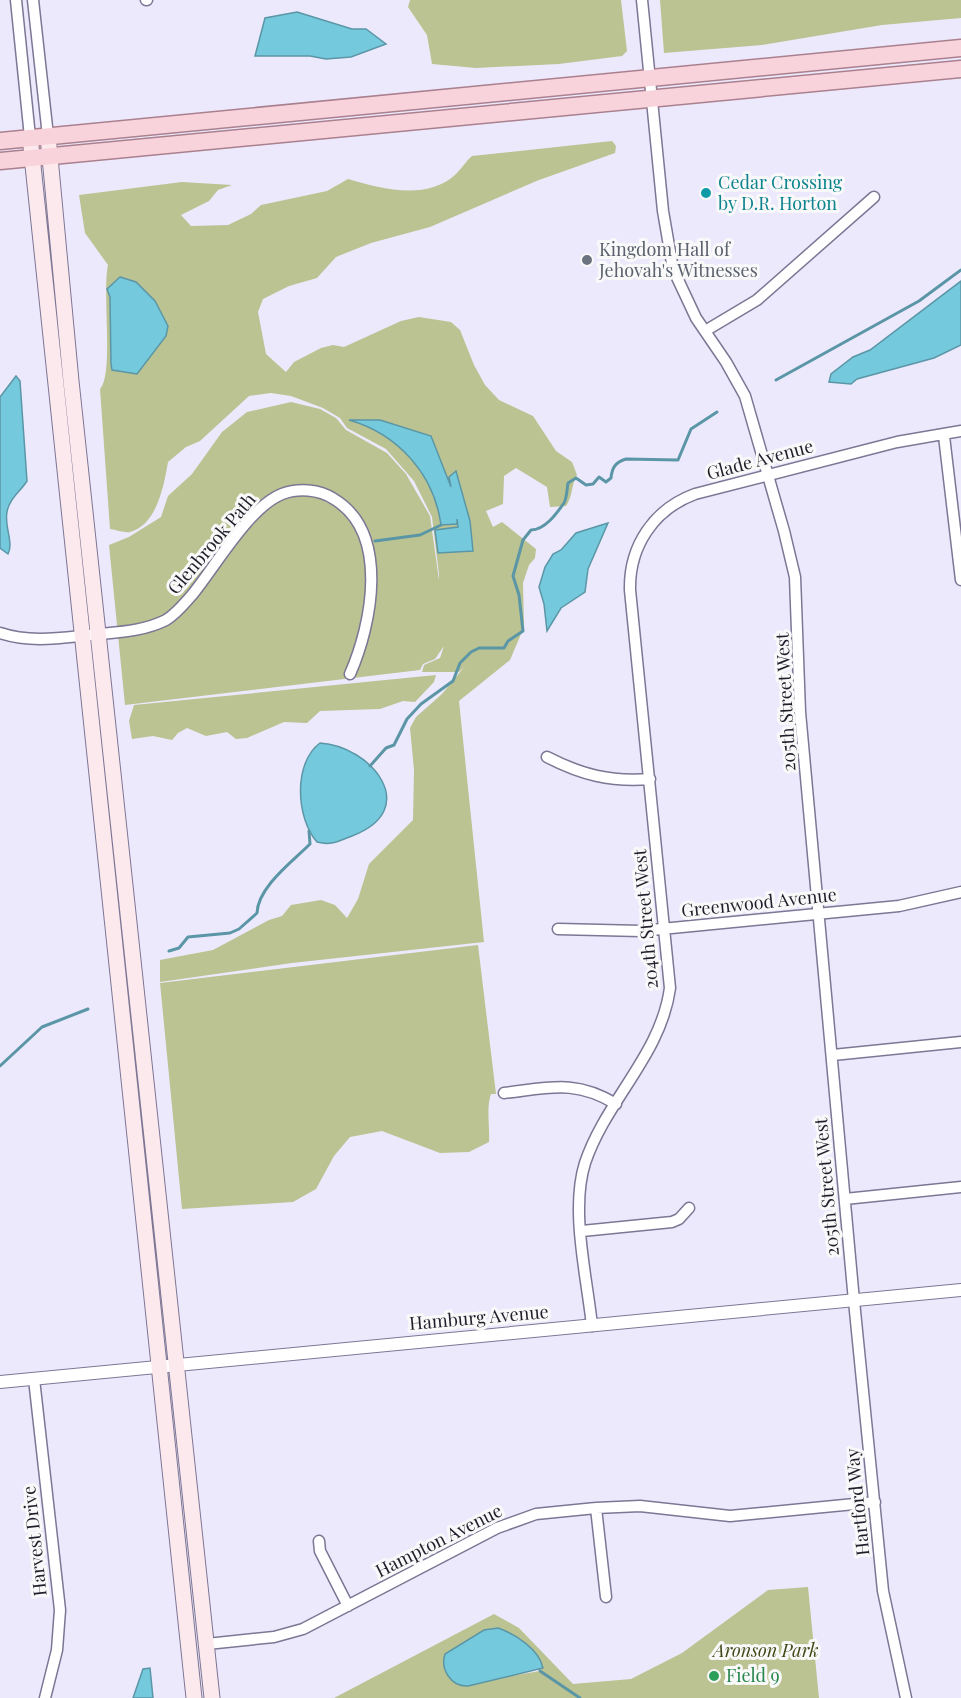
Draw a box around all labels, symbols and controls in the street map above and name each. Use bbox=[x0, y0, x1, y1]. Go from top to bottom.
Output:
place label: Cedar Crossing by D.R. Horton bbox=[718, 170, 843, 215]
marker: Cedar Crossing by D.R. Horton bbox=[699, 186, 713, 200]
place label: Kingdom Hall of Jehovah's Witnesses bbox=[598, 237, 758, 282]
marker: Kingdom Hall of Jehovah's Witnesses bbox=[580, 253, 594, 267]
street label: Glade Avenue bbox=[704, 433, 816, 485]
street label: Glenbrook Path bbox=[162, 487, 261, 599]
street label: 205th Street West bbox=[769, 631, 801, 772]
street label: 204th Street West bbox=[627, 848, 663, 990]
street label: Greenwood Avenue bbox=[680, 882, 838, 922]
street label: 205th Street West bbox=[808, 1116, 844, 1257]
street label: Hamburg Avenue bbox=[408, 1299, 550, 1335]
street label: Hartford Way bbox=[839, 1447, 875, 1557]
street label: Harvest Drive bbox=[16, 1485, 52, 1598]
street label: Hampton Avenue bbox=[371, 1498, 506, 1582]
park label: Aronson Park bbox=[711, 1638, 819, 1662]
place label: Field 9 bbox=[726, 1663, 780, 1687]
marker: Field 9 bbox=[707, 1669, 721, 1683]

